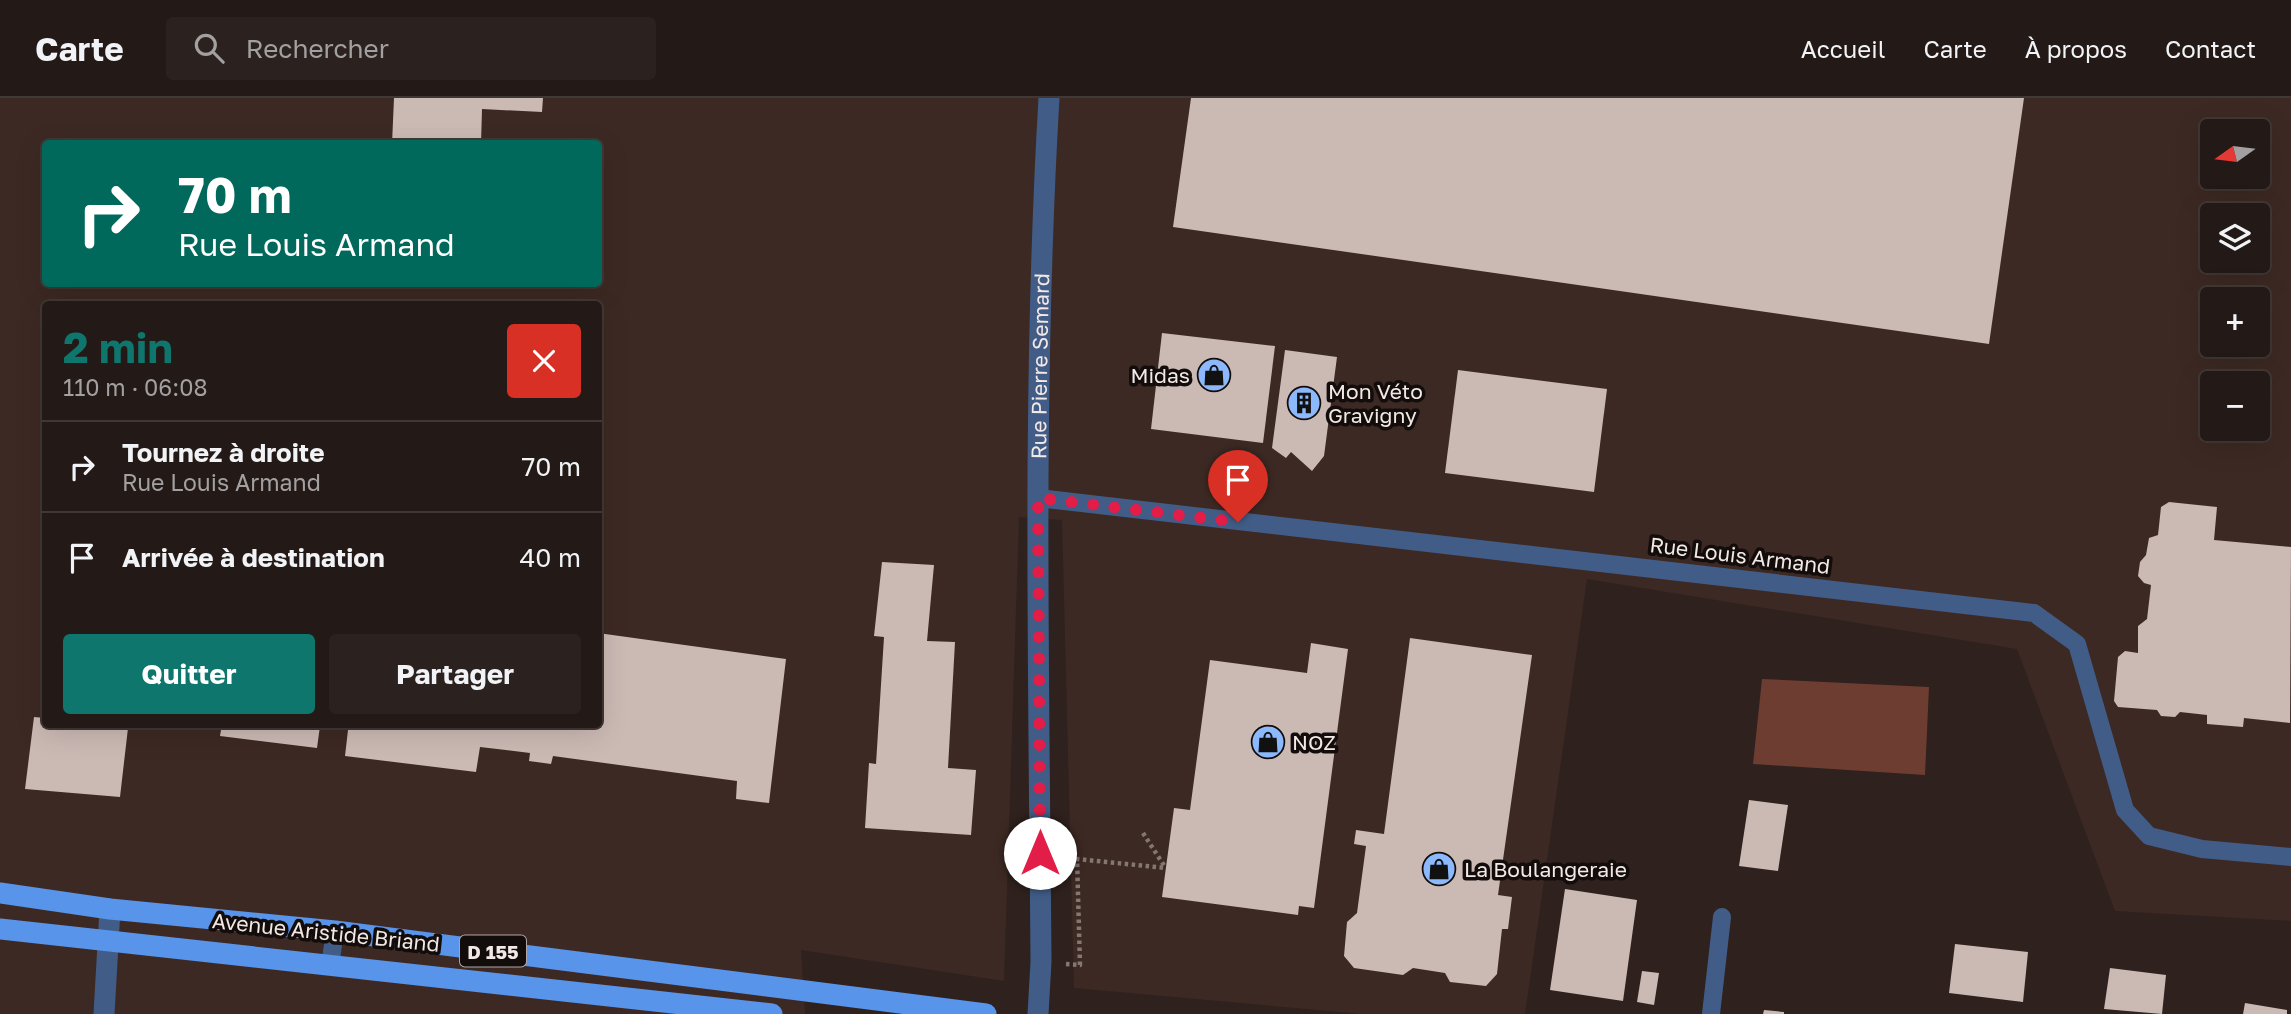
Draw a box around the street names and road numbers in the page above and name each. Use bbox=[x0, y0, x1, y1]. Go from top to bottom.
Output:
street label: Rue Pierre Semard bbox=[1025, 273, 1054, 459]
street label: Rue Louis Armand bbox=[1648, 531, 1832, 579]
street label: Avenue Aristide Briand bbox=[211, 907, 441, 957]
road number: D 155 bbox=[460, 936, 526, 966]

